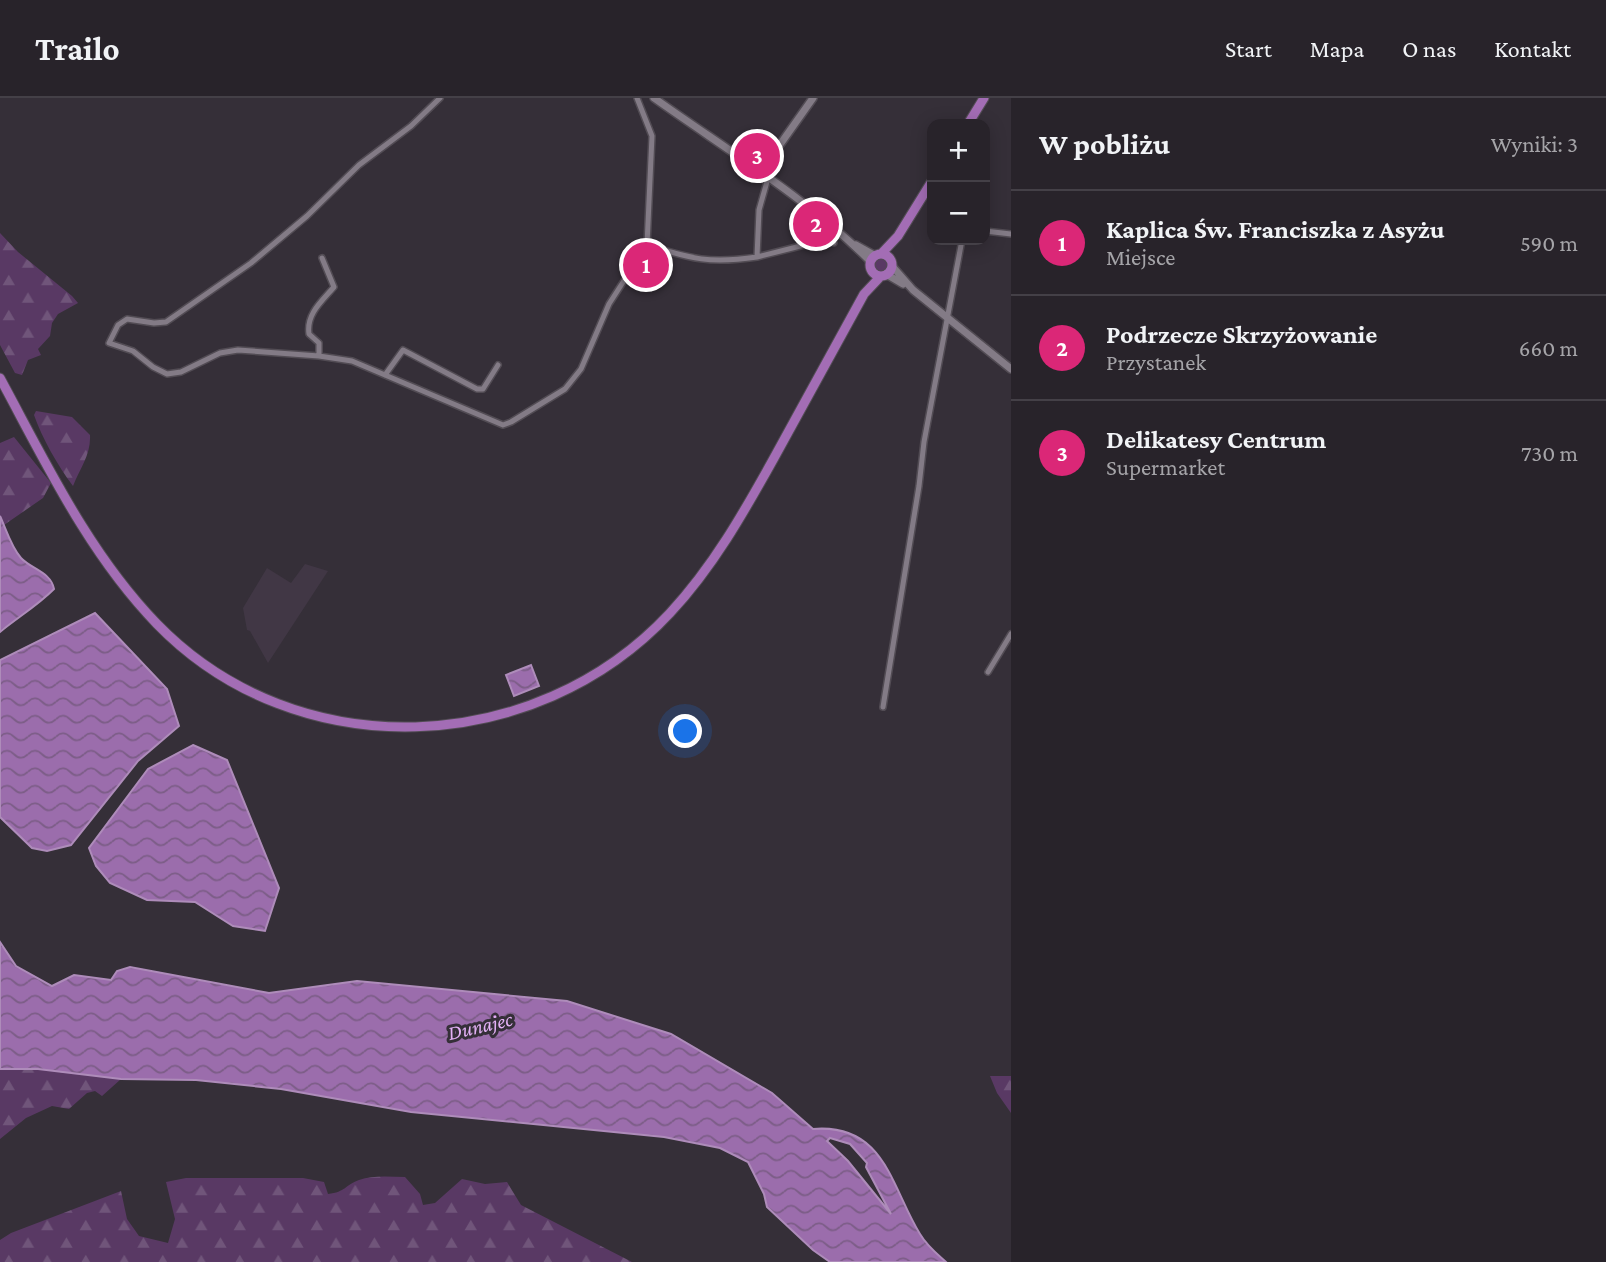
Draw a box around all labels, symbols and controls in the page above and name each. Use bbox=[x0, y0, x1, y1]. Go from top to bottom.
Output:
text: Trailo bbox=[35, 30, 120, 67]
text: Start bbox=[1225, 35, 1272, 62]
text: Mapa bbox=[1310, 35, 1364, 62]
text: O nas bbox=[1402, 35, 1456, 62]
text: Kontakt bbox=[1494, 35, 1571, 62]
map controls bbox=[927, 119, 990, 245]
button: + bbox=[927, 119, 990, 182]
text: W pobliżu bbox=[1039, 127, 1170, 160]
pin: 3 bbox=[734, 130, 780, 182]
text: Wyniki: 3 bbox=[1491, 131, 1578, 157]
button: − bbox=[927, 182, 990, 245]
pin: 2 bbox=[793, 198, 839, 250]
text: Kaplica Św. Franciszka z Asyżu bbox=[1106, 215, 1445, 244]
text: 1 bbox=[1058, 230, 1066, 256]
text: 590 m bbox=[1520, 230, 1578, 256]
pin: 1 bbox=[623, 239, 669, 291]
text: Miejsce bbox=[1106, 244, 1175, 270]
text: Podrzecze Skrzyżowanie bbox=[1106, 320, 1377, 349]
text: 2 bbox=[1056, 335, 1068, 361]
text: 660 m bbox=[1519, 335, 1578, 361]
text: Przystanek bbox=[1106, 349, 1206, 375]
text: Delikatesy Centrum bbox=[1106, 425, 1326, 454]
text: 3 bbox=[1056, 440, 1068, 466]
text: 730 m bbox=[1521, 440, 1578, 466]
text: Supermarket bbox=[1106, 454, 1225, 480]
your location bbox=[668, 714, 702, 748]
water label: Dunajec bbox=[445, 1007, 515, 1045]

